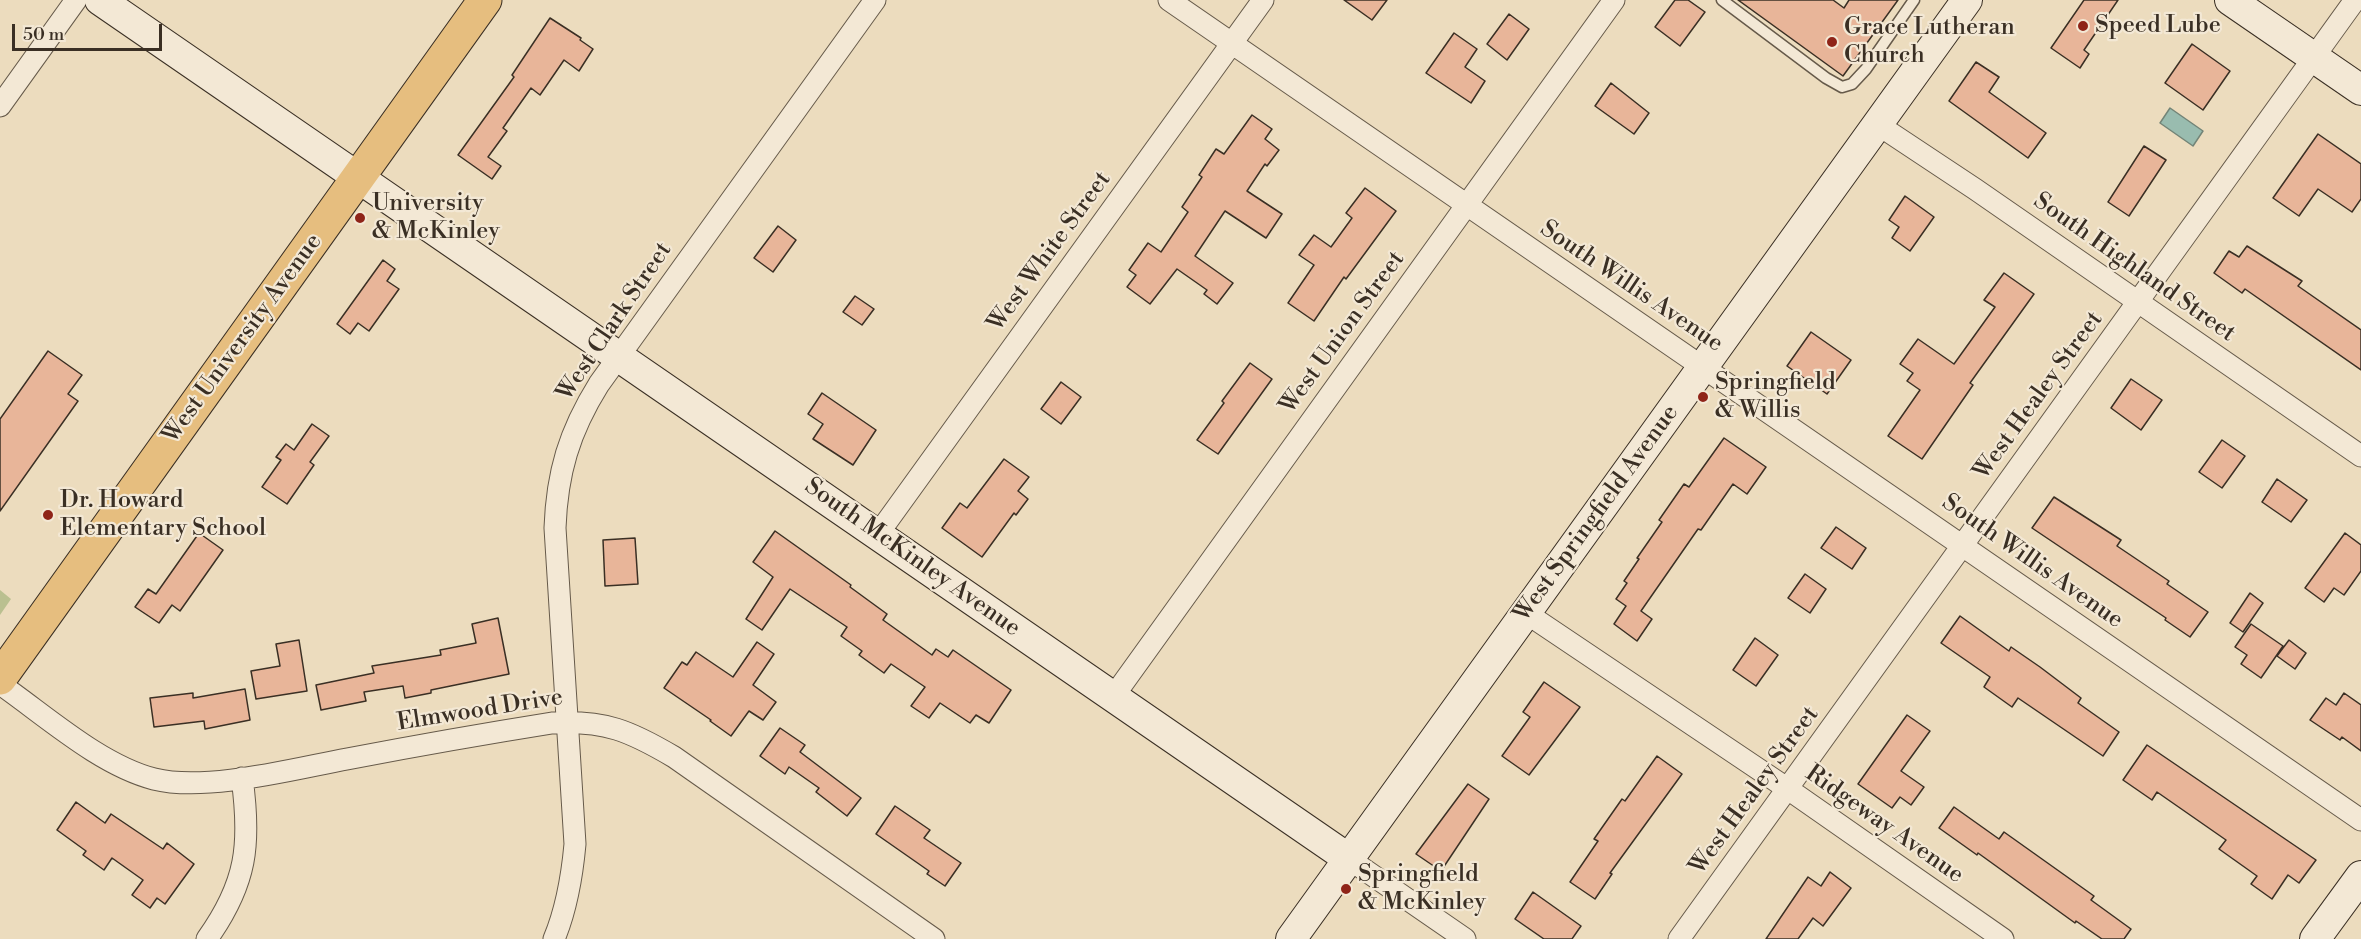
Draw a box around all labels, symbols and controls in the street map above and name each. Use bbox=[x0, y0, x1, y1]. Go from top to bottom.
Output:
scale bar bbox=[15, 12, 165, 50]
place label: Speed Lube bbox=[2095, 12, 2221, 40]
place label: Grace Lutheran Church bbox=[1844, 14, 2015, 70]
marker: Speed Lube bbox=[2076, 19, 2090, 33]
text: 50 m bbox=[23, 23, 64, 46]
marker: Grace Lutheran Church bbox=[1825, 35, 1839, 49]
street label: West White Street bbox=[982, 166, 1118, 338]
street label: South Highland Street bbox=[2027, 187, 2241, 349]
place label: University & McKinley bbox=[372, 190, 500, 246]
marker: University & McKinley bbox=[353, 211, 367, 225]
street label: South Willis Avenue bbox=[1534, 215, 1728, 359]
street label: West University Avenue bbox=[157, 229, 329, 449]
street label: West Clark Street bbox=[551, 237, 679, 407]
street label: West Union Street bbox=[1274, 246, 1412, 420]
street label: West Healey Street bbox=[1968, 306, 2110, 486]
place label: Springfield & Willis bbox=[1715, 369, 1836, 425]
marker: Springfield & Willis bbox=[1696, 390, 1710, 404]
street label: West Springfield Avenue bbox=[1509, 400, 1685, 628]
street label: South McKinley Avenue bbox=[799, 473, 1025, 643]
place label: Dr. Howard Elementary School bbox=[60, 487, 266, 543]
street label: South Willis Avenue bbox=[1936, 489, 2128, 635]
marker: Dr. Howard Elementary School bbox=[41, 508, 55, 522]
street label: Elmwood Drive bbox=[395, 684, 565, 738]
street label: West Healey Street bbox=[1684, 701, 1826, 881]
street label: Ridgeway Avenue bbox=[1799, 760, 1969, 890]
place label: Springfield & McKinley bbox=[1358, 861, 1486, 917]
marker: Springfield & McKinley bbox=[1339, 882, 1353, 896]

